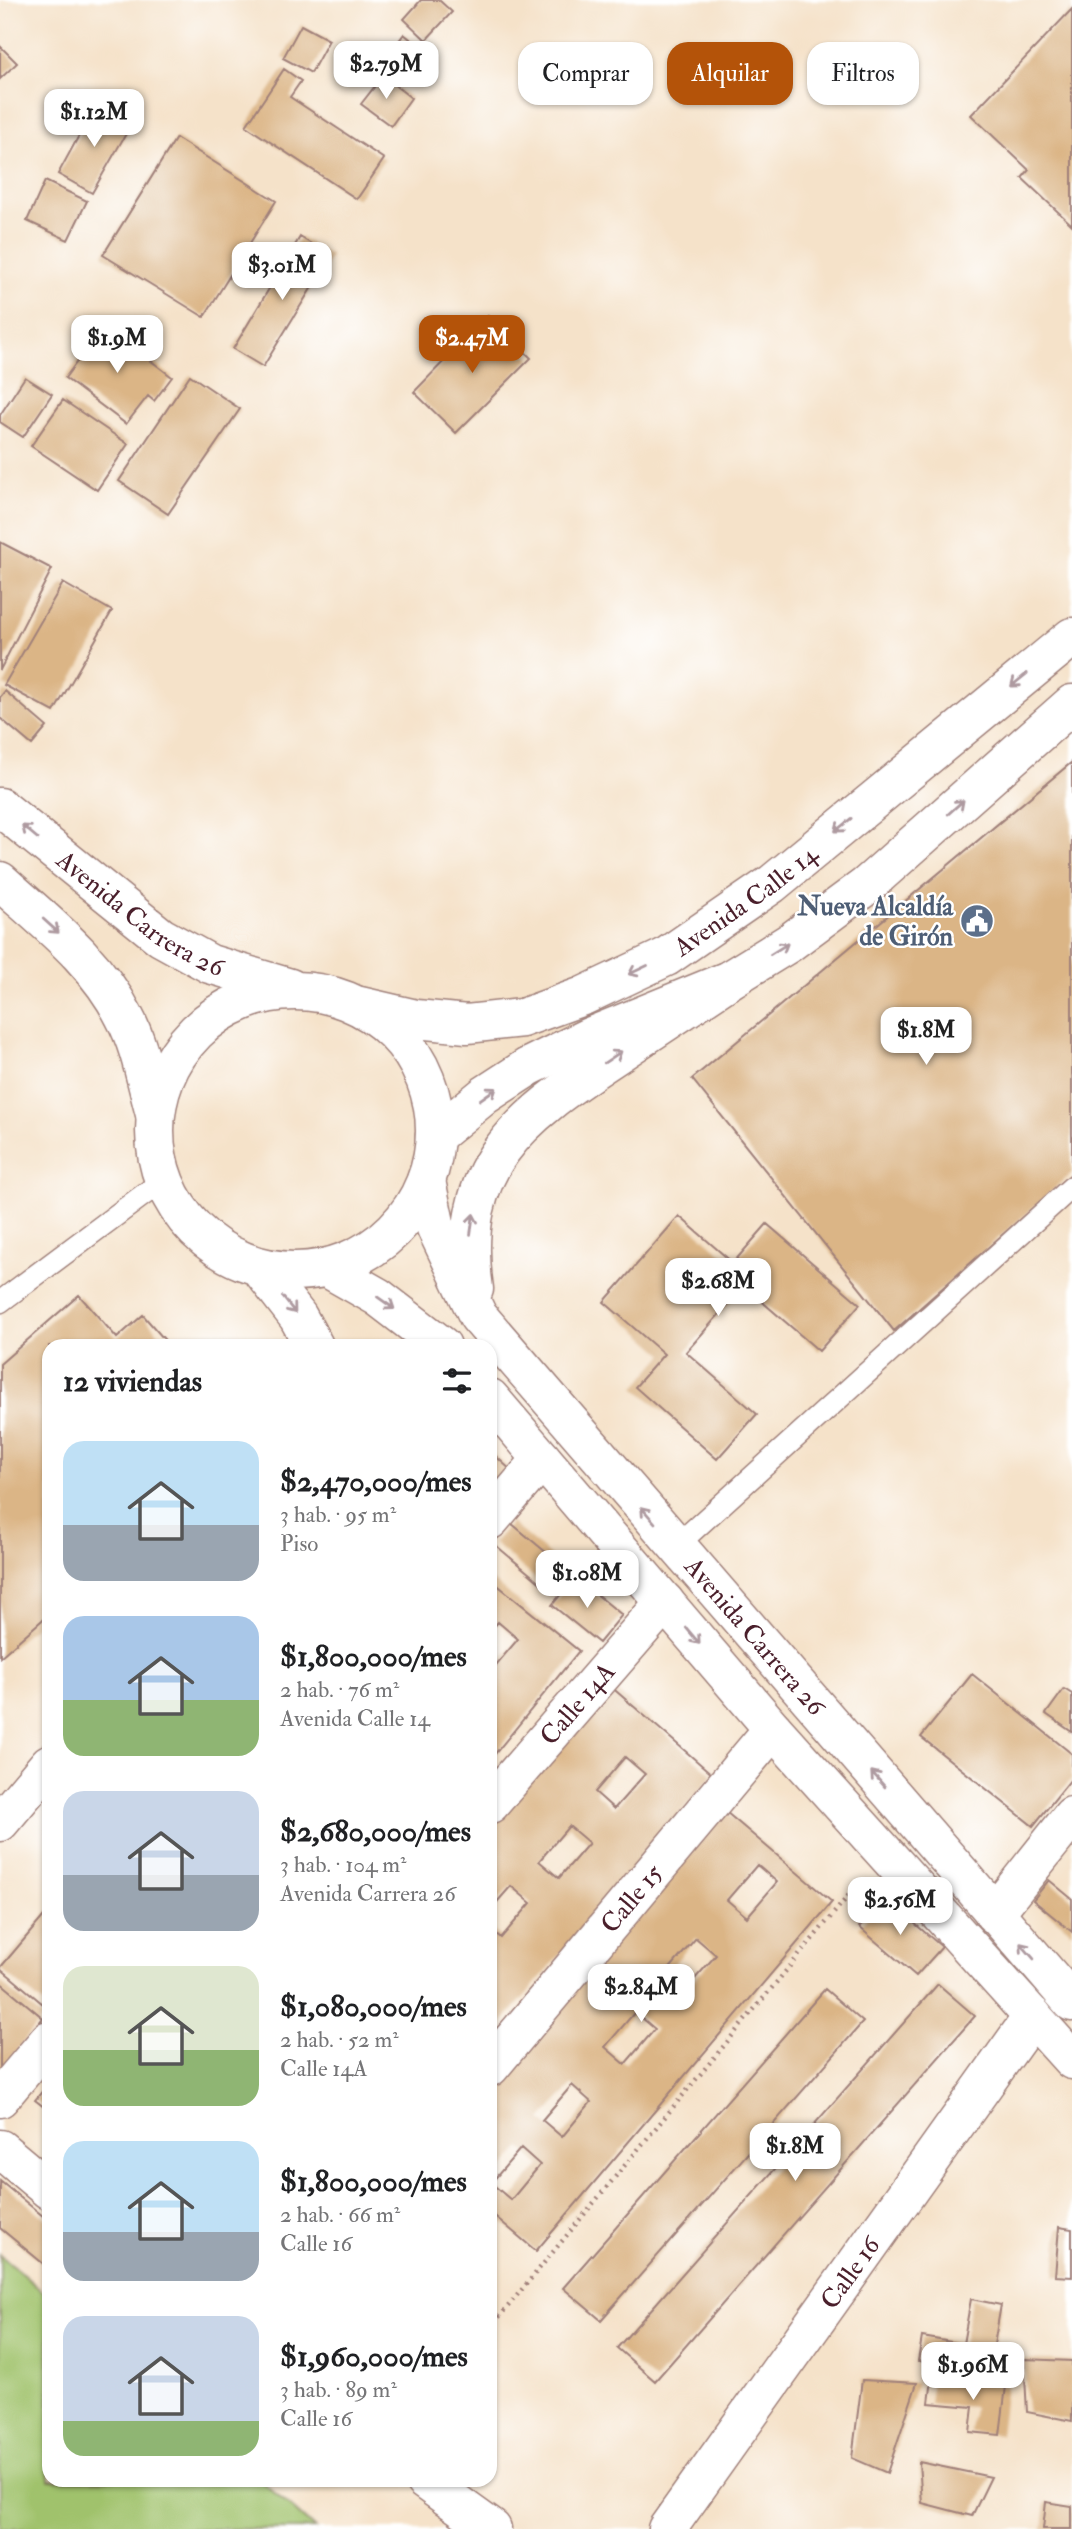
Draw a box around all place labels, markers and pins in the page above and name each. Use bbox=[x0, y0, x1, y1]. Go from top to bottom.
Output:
pin: $2.79M bbox=[329, 42, 443, 101]
pin: $1.12M bbox=[37, 90, 151, 149]
pin: $3.01M bbox=[225, 243, 339, 302]
pin: $1.9M bbox=[68, 316, 166, 375]
pin: $2.47M bbox=[415, 316, 529, 375]
place label: Nueva Alcaldía de Girón bbox=[797, 891, 954, 953]
public building icon: Nueva Alcaldía de Girón bbox=[958, 902, 996, 940]
pin: $1.8M bbox=[877, 1007, 975, 1067]
pin: $2.68M bbox=[661, 1258, 775, 1318]
pin: $1.08M bbox=[530, 1550, 644, 1610]
pin: $2.56M bbox=[843, 1878, 957, 1937]
pin: $2.84M bbox=[584, 1965, 698, 2024]
pin: $1.8M bbox=[746, 2124, 844, 2183]
pin: $1.96M bbox=[916, 2342, 1030, 2402]

